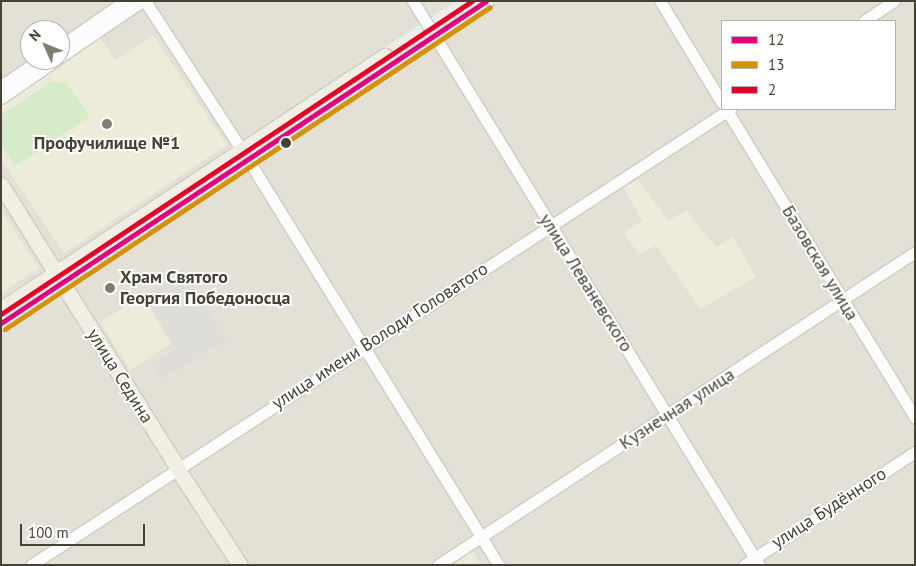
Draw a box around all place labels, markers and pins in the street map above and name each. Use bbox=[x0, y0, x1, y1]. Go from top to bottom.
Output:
marker: Профучилище №1 bbox=[101, 118, 113, 130]
place label: Профучилище №1 bbox=[34, 132, 180, 154]
unlabelled marker bbox=[281, 138, 291, 148]
place label: Храм Святого Георгия Победоносца bbox=[120, 267, 291, 310]
marker: Храм Святого Георгия Победоносца bbox=[104, 282, 116, 294]

